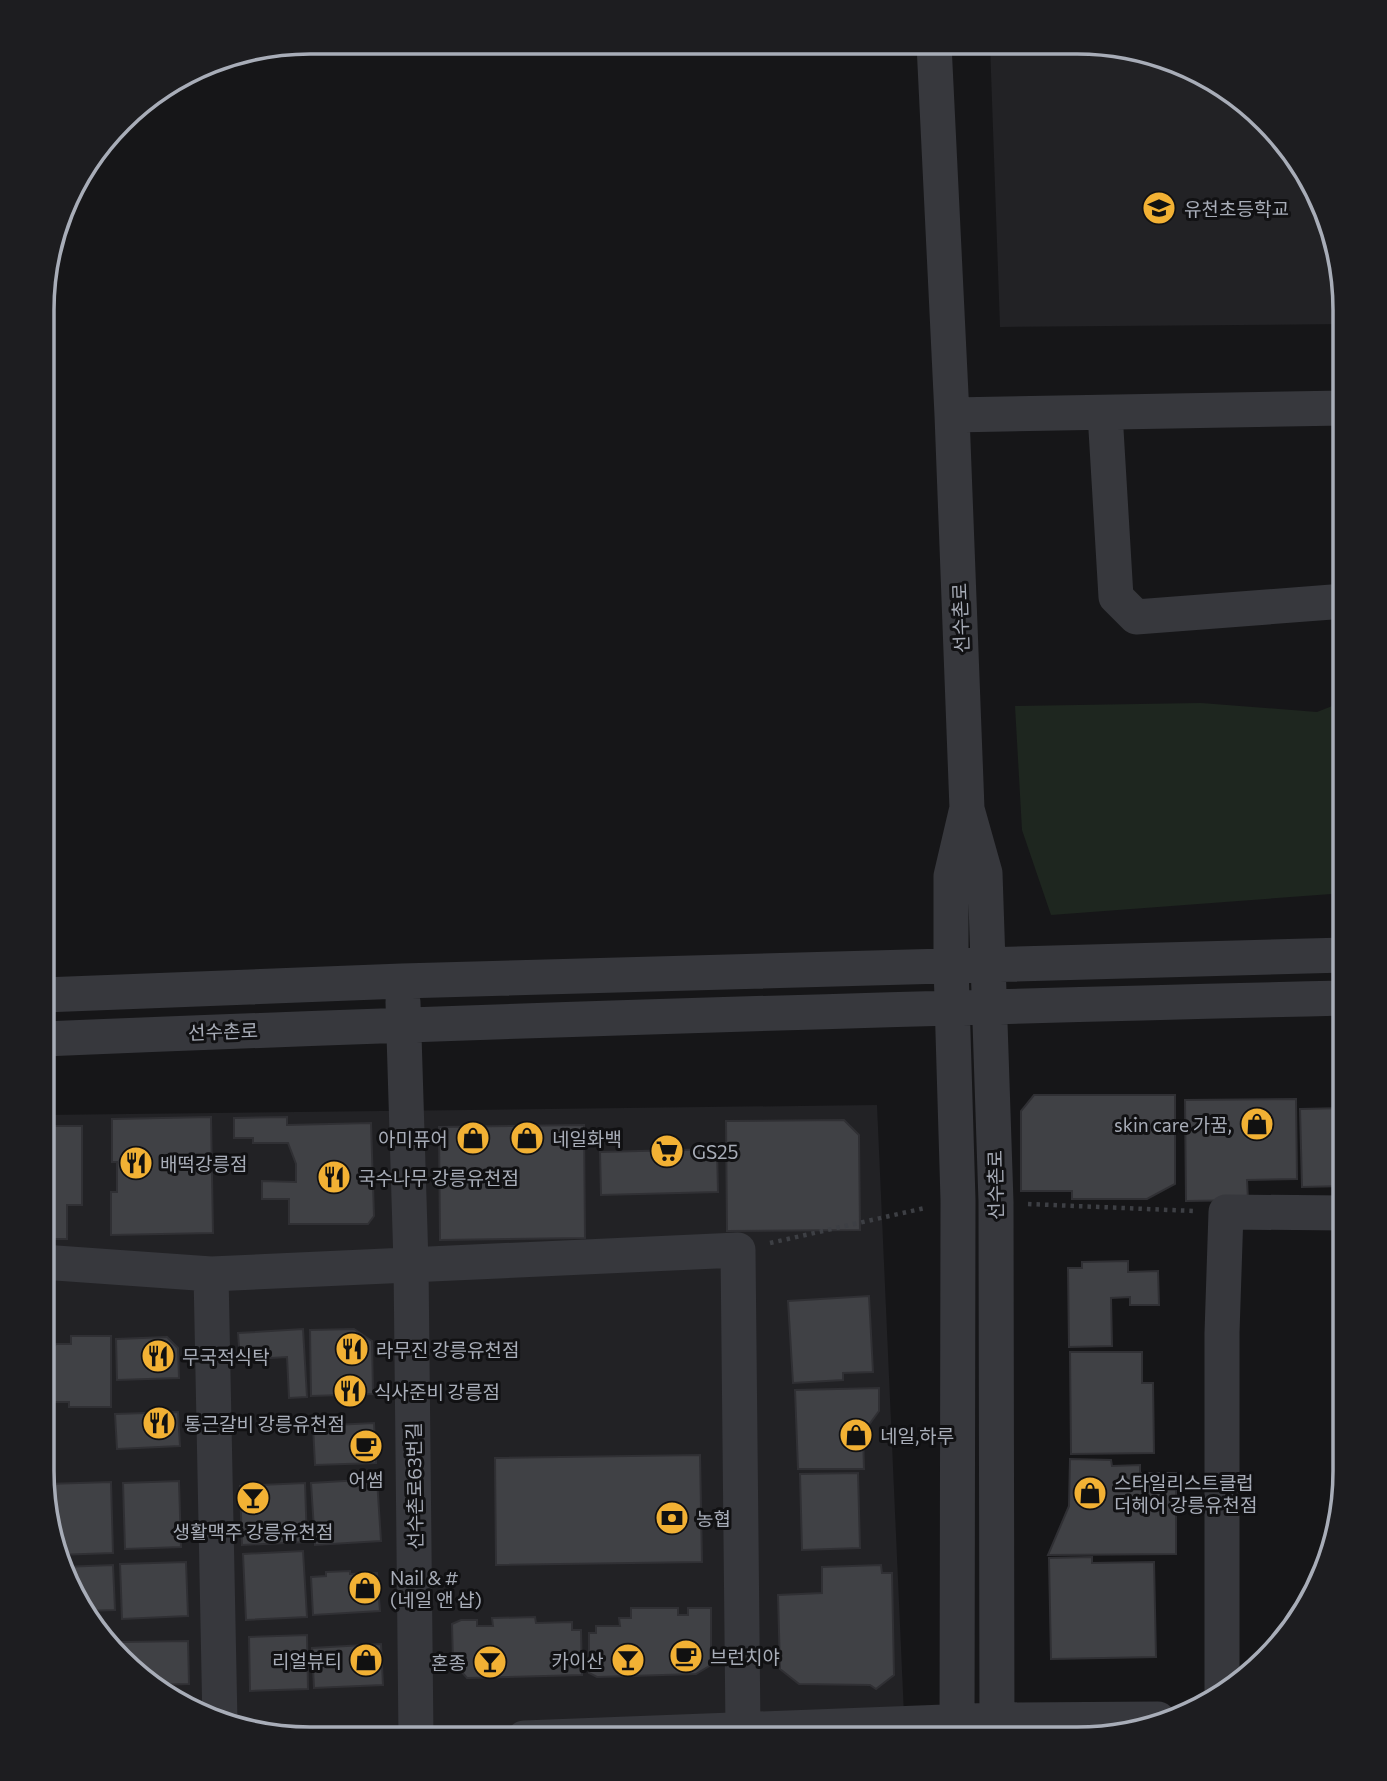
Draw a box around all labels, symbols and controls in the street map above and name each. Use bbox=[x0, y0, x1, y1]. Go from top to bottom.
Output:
school or university icon: 유천초등학교 bbox=[1140, 189, 1178, 227]
place label: 유천초등학교 bbox=[1184, 197, 1289, 220]
street label: 선수촌로 bbox=[947, 583, 973, 653]
street label: 선수촌로 bbox=[188, 1018, 258, 1044]
shop icon: skin care 가꿈, bbox=[1238, 1105, 1276, 1143]
place label: skin care 가꿈, bbox=[1114, 1113, 1232, 1136]
shop icon: 아미퓨어 bbox=[454, 1119, 492, 1157]
shop icon: 네일화백 bbox=[508, 1119, 546, 1157]
place label: 아미퓨어 bbox=[378, 1127, 448, 1150]
place label: 네일화백 bbox=[552, 1127, 622, 1150]
supermarket icon: GS25 bbox=[648, 1132, 686, 1170]
place label: GS25 bbox=[692, 1140, 739, 1163]
restaurant icon: 배떡강릉점 bbox=[117, 1144, 155, 1182]
street label: 선수촌로 bbox=[983, 1150, 1007, 1220]
place label: 배떡강릉점 bbox=[160, 1152, 247, 1175]
restaurant icon: 국수나무 강릉유천점 bbox=[315, 1158, 353, 1196]
place label: 국수나무 강릉유천점 bbox=[358, 1166, 519, 1189]
restaurant icon: 라무진 강릉유천점 bbox=[333, 1330, 371, 1368]
restaurant icon: 무국적식탁 bbox=[139, 1337, 177, 1375]
place label: 라무진 강릉유천점 bbox=[376, 1338, 519, 1361]
place label: 무국적식탁 bbox=[182, 1345, 270, 1368]
restaurant icon: 식사준비 강릉점 bbox=[331, 1372, 369, 1410]
place label: 식사준비 강릉점 bbox=[374, 1380, 500, 1403]
restaurant icon: 통근갈비 강릉유천점 bbox=[140, 1404, 178, 1442]
place label: 통근갈비 강릉유천점 bbox=[184, 1412, 345, 1435]
shop icon: 네일,하루 bbox=[837, 1416, 875, 1454]
street label: 선수촌로63번길 bbox=[401, 1422, 427, 1550]
place label: 네일,하루 bbox=[880, 1424, 954, 1447]
cafe icon: 어썸 bbox=[347, 1427, 385, 1465]
place label: 어썸 bbox=[349, 1468, 383, 1491]
place label: 스타일리스트클럽 더헤어 강릉유천점 bbox=[1114, 1471, 1257, 1516]
shop icon: 스타일리스트클럽 더헤어 강릉유천점 bbox=[1071, 1474, 1109, 1512]
bar icon: 생활맥주 강릉유천점 bbox=[234, 1479, 272, 1517]
bank icon: 농협 bbox=[653, 1499, 691, 1537]
place label: 농협 bbox=[696, 1507, 731, 1530]
place label: 생활맥주 강릉유천점 bbox=[173, 1520, 333, 1543]
place label: Nail & # (네일 앤 샵) bbox=[390, 1566, 482, 1611]
shop icon: Nail & # (네일 앤 샵) bbox=[346, 1569, 384, 1607]
cafe icon: 브런치야 bbox=[667, 1637, 705, 1675]
shop icon: 리얼뷰티 bbox=[347, 1641, 385, 1679]
bar icon: 카이산 bbox=[609, 1641, 647, 1679]
bar icon: 혼종 bbox=[471, 1643, 509, 1681]
place label: 브런치야 bbox=[710, 1645, 780, 1668]
place label: 리얼뷰티 bbox=[272, 1649, 342, 1672]
place label: 카이산 bbox=[552, 1649, 604, 1672]
place label: 혼종 bbox=[431, 1651, 466, 1674]

